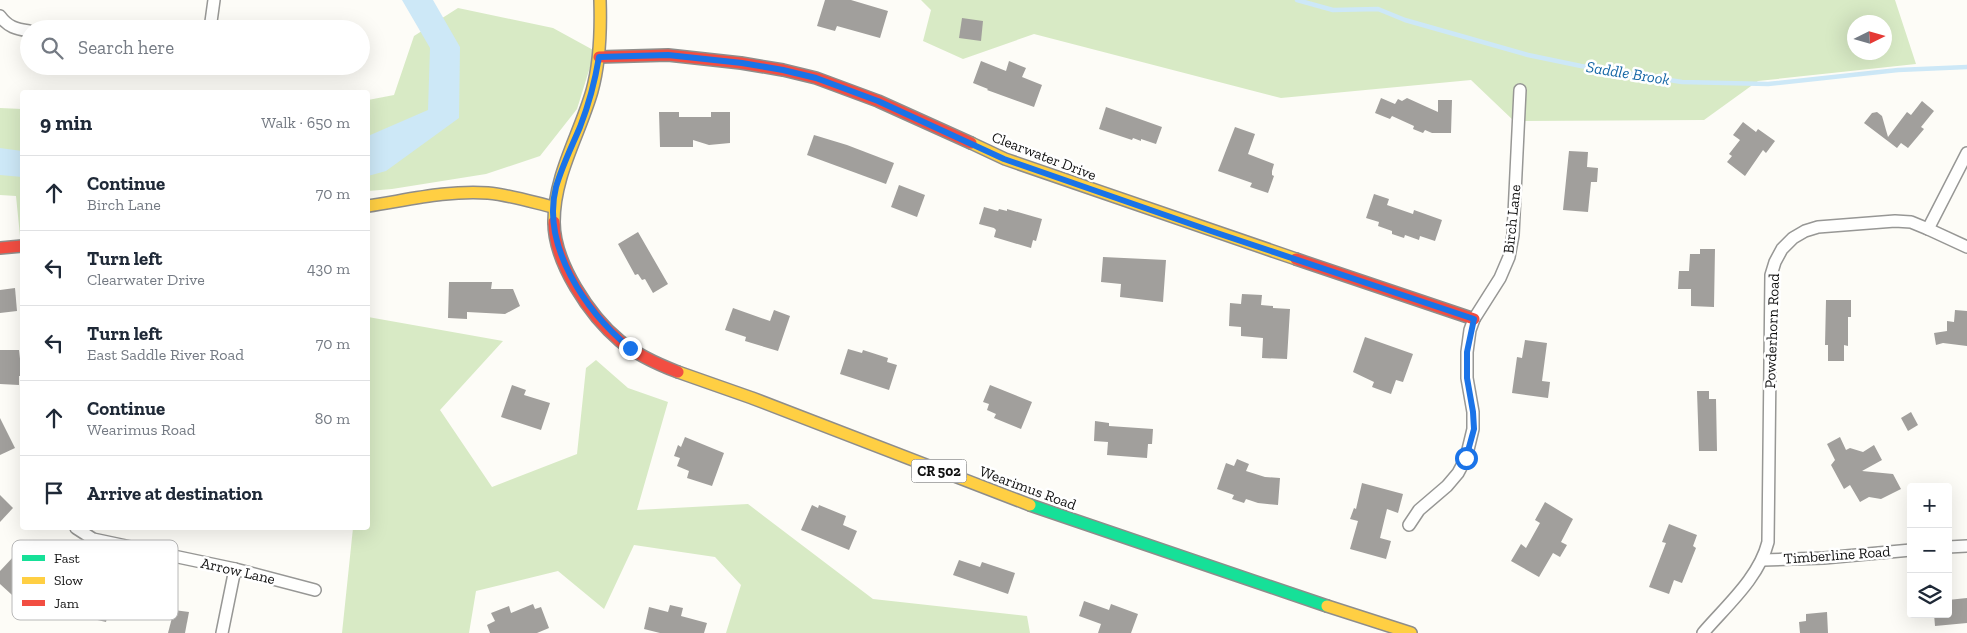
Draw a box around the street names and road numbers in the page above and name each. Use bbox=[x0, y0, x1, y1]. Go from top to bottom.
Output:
street label: Clearwater Drive bbox=[989, 128, 1099, 184]
street label: Birch Lane bbox=[1499, 184, 1525, 254]
street label: Powderhorn Road bbox=[1761, 272, 1783, 389]
road number: CR 502 bbox=[912, 460, 966, 482]
street label: Wearimus Road bbox=[977, 462, 1080, 514]
street label: Timberline Road bbox=[1783, 542, 1892, 568]
street label: Arrow Lane bbox=[199, 554, 277, 588]

